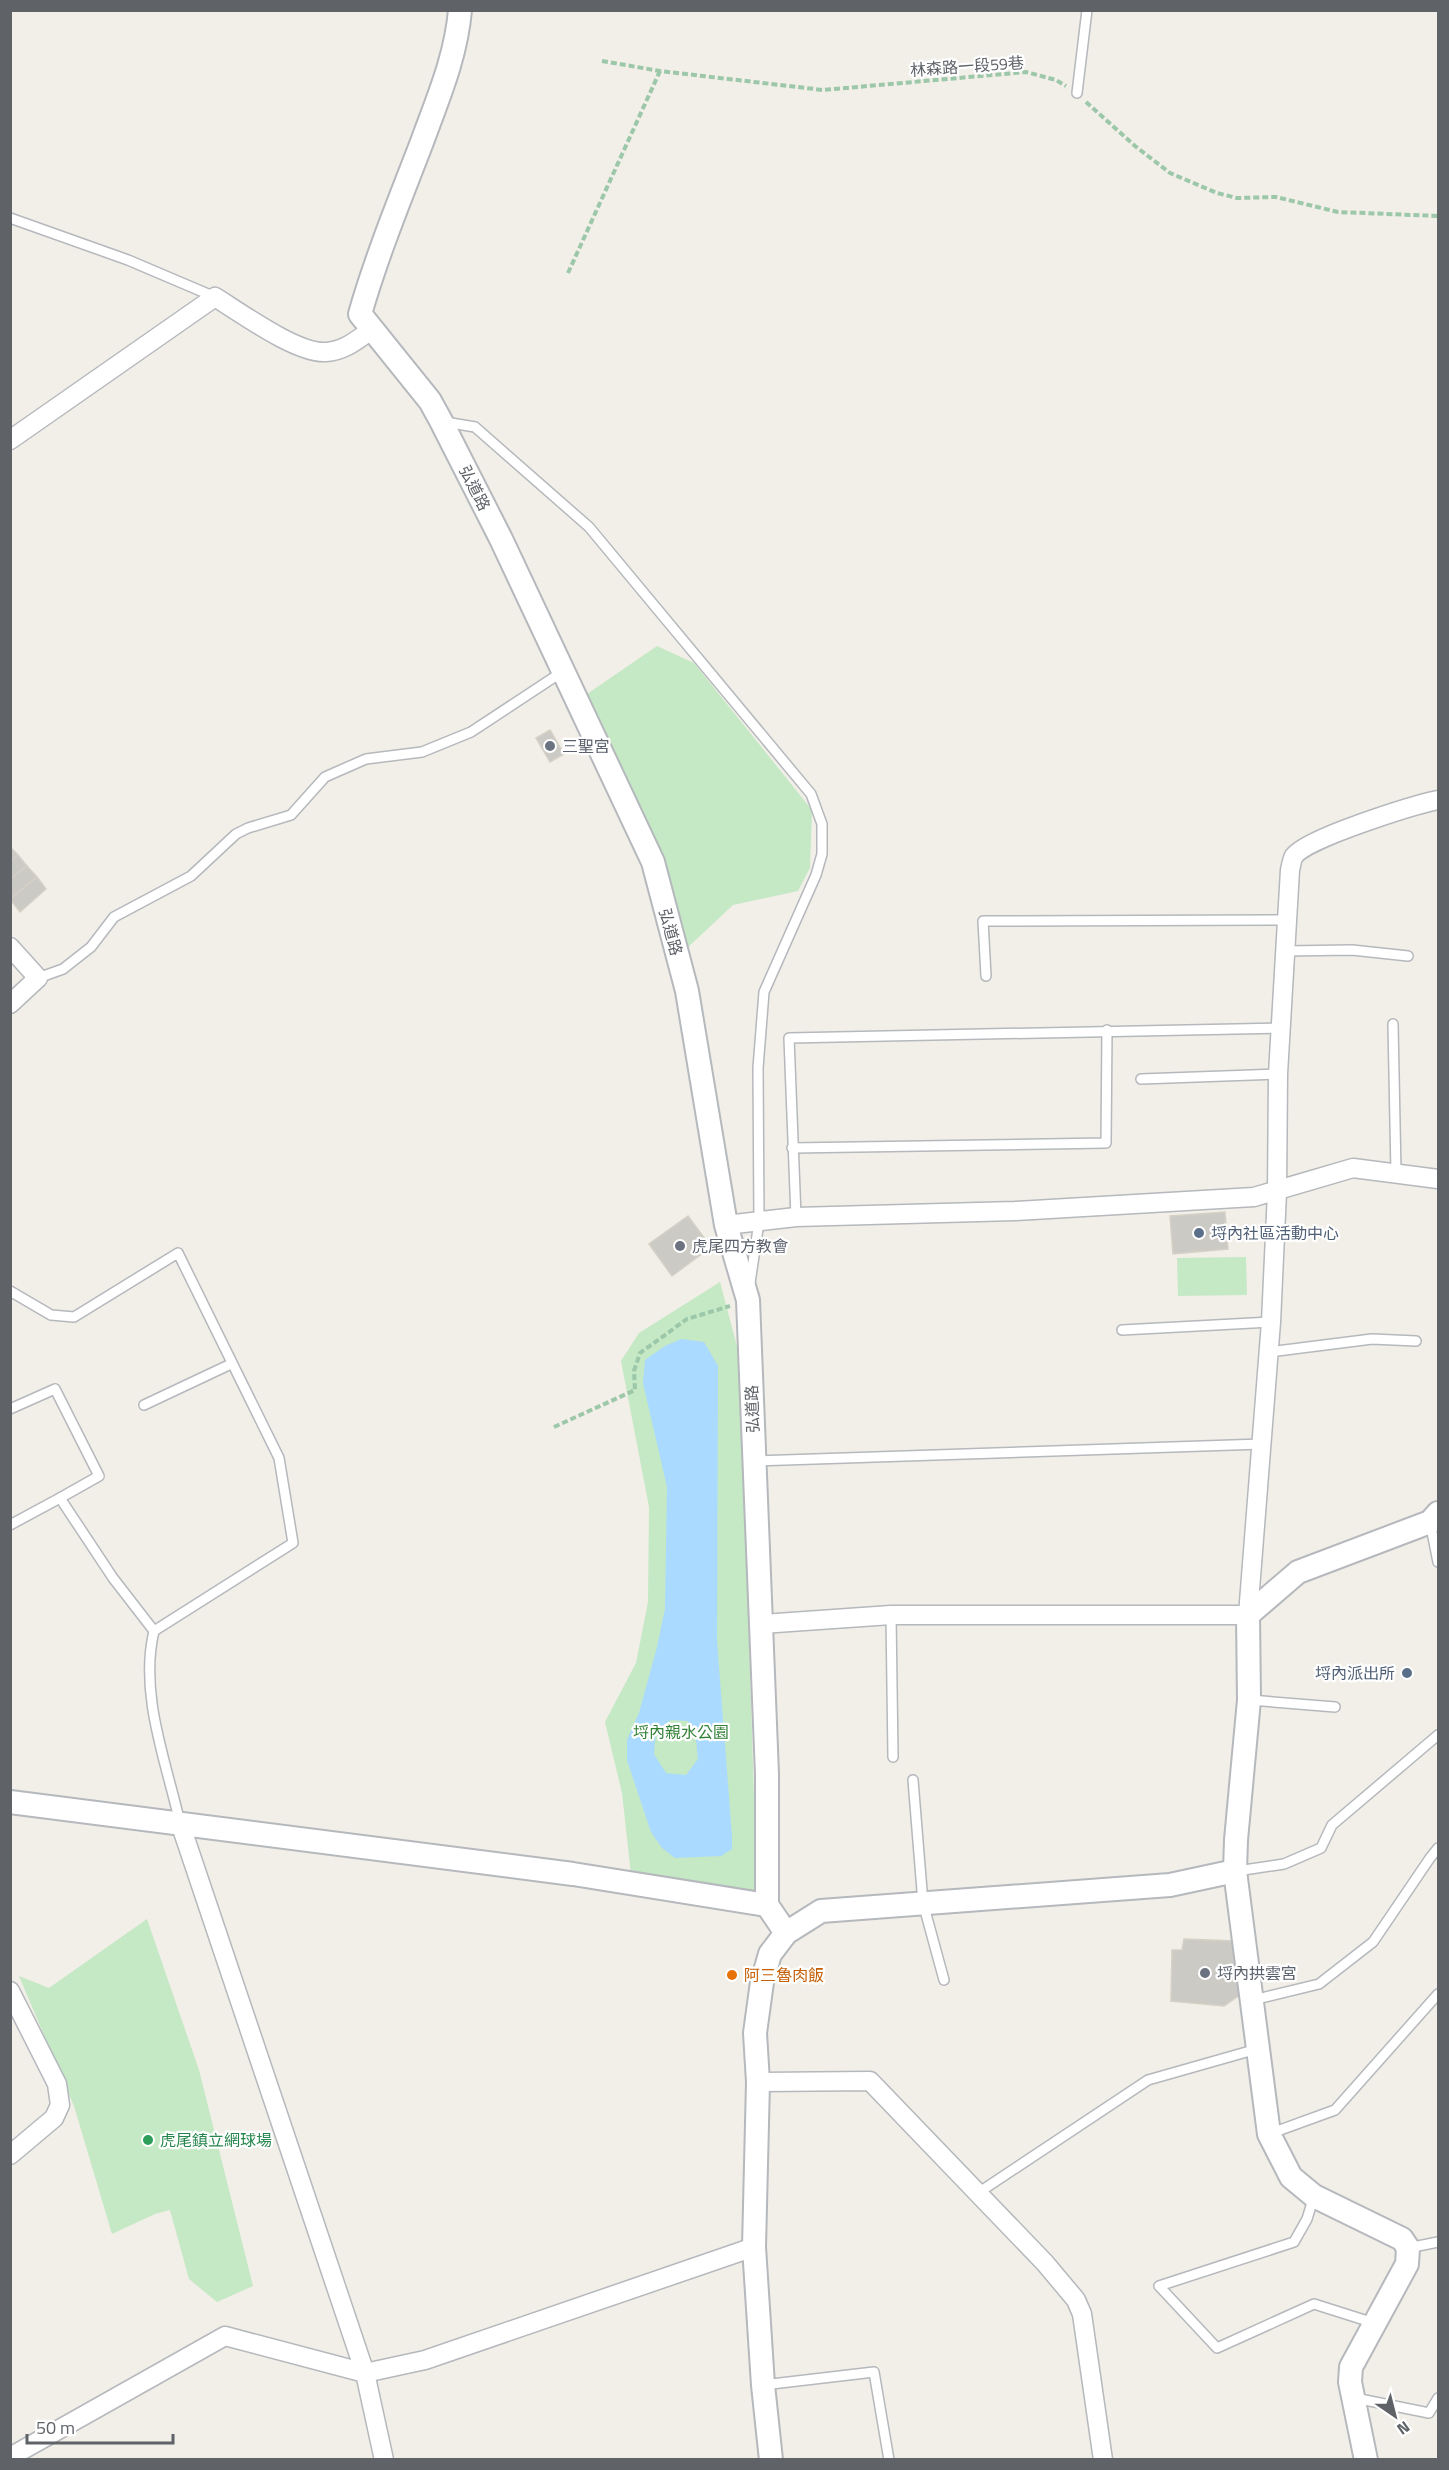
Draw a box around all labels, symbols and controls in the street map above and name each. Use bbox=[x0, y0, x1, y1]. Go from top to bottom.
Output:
street label: 林森路一段59巷 bbox=[909, 50, 1025, 82]
street label: 弘道路 bbox=[453, 461, 497, 515]
place label: 三聖宮 bbox=[562, 734, 610, 758]
marker: 三聖宮 bbox=[543, 739, 557, 753]
street label: 弘道路 bbox=[653, 906, 689, 958]
place label: 埒內社區活動中心 bbox=[1211, 1221, 1339, 1245]
marker: 埒內社區活動中心 bbox=[1192, 1226, 1206, 1240]
place label: 虎尾四方教會 bbox=[692, 1234, 788, 1258]
marker: 虎尾四方教會 bbox=[673, 1239, 687, 1253]
street label: 弘道路 bbox=[739, 1385, 765, 1433]
place label: 埒內派出所 bbox=[1315, 1661, 1395, 1685]
marker: 埒內派出所 bbox=[1400, 1666, 1414, 1680]
park label: 埒內親水公園 bbox=[633, 1720, 729, 1744]
place label: 埒內拱雲宮 bbox=[1217, 1961, 1297, 1985]
place label: 阿三魯肉飯 bbox=[744, 1963, 824, 1987]
marker: 埒內拱雲宮 bbox=[1198, 1966, 1212, 1980]
marker: 阿三魯肉飯 bbox=[725, 1968, 739, 1982]
place label: 虎尾鎮立網球場 bbox=[160, 2128, 272, 2152]
marker: 虎尾鎮立網球場 bbox=[141, 2133, 155, 2147]
north arrow bbox=[1365, 2386, 1425, 2446]
scale bar bbox=[27, 2407, 172, 2445]
text: 50 m bbox=[36, 2414, 75, 2441]
text: N bbox=[1392, 2415, 1415, 2441]

